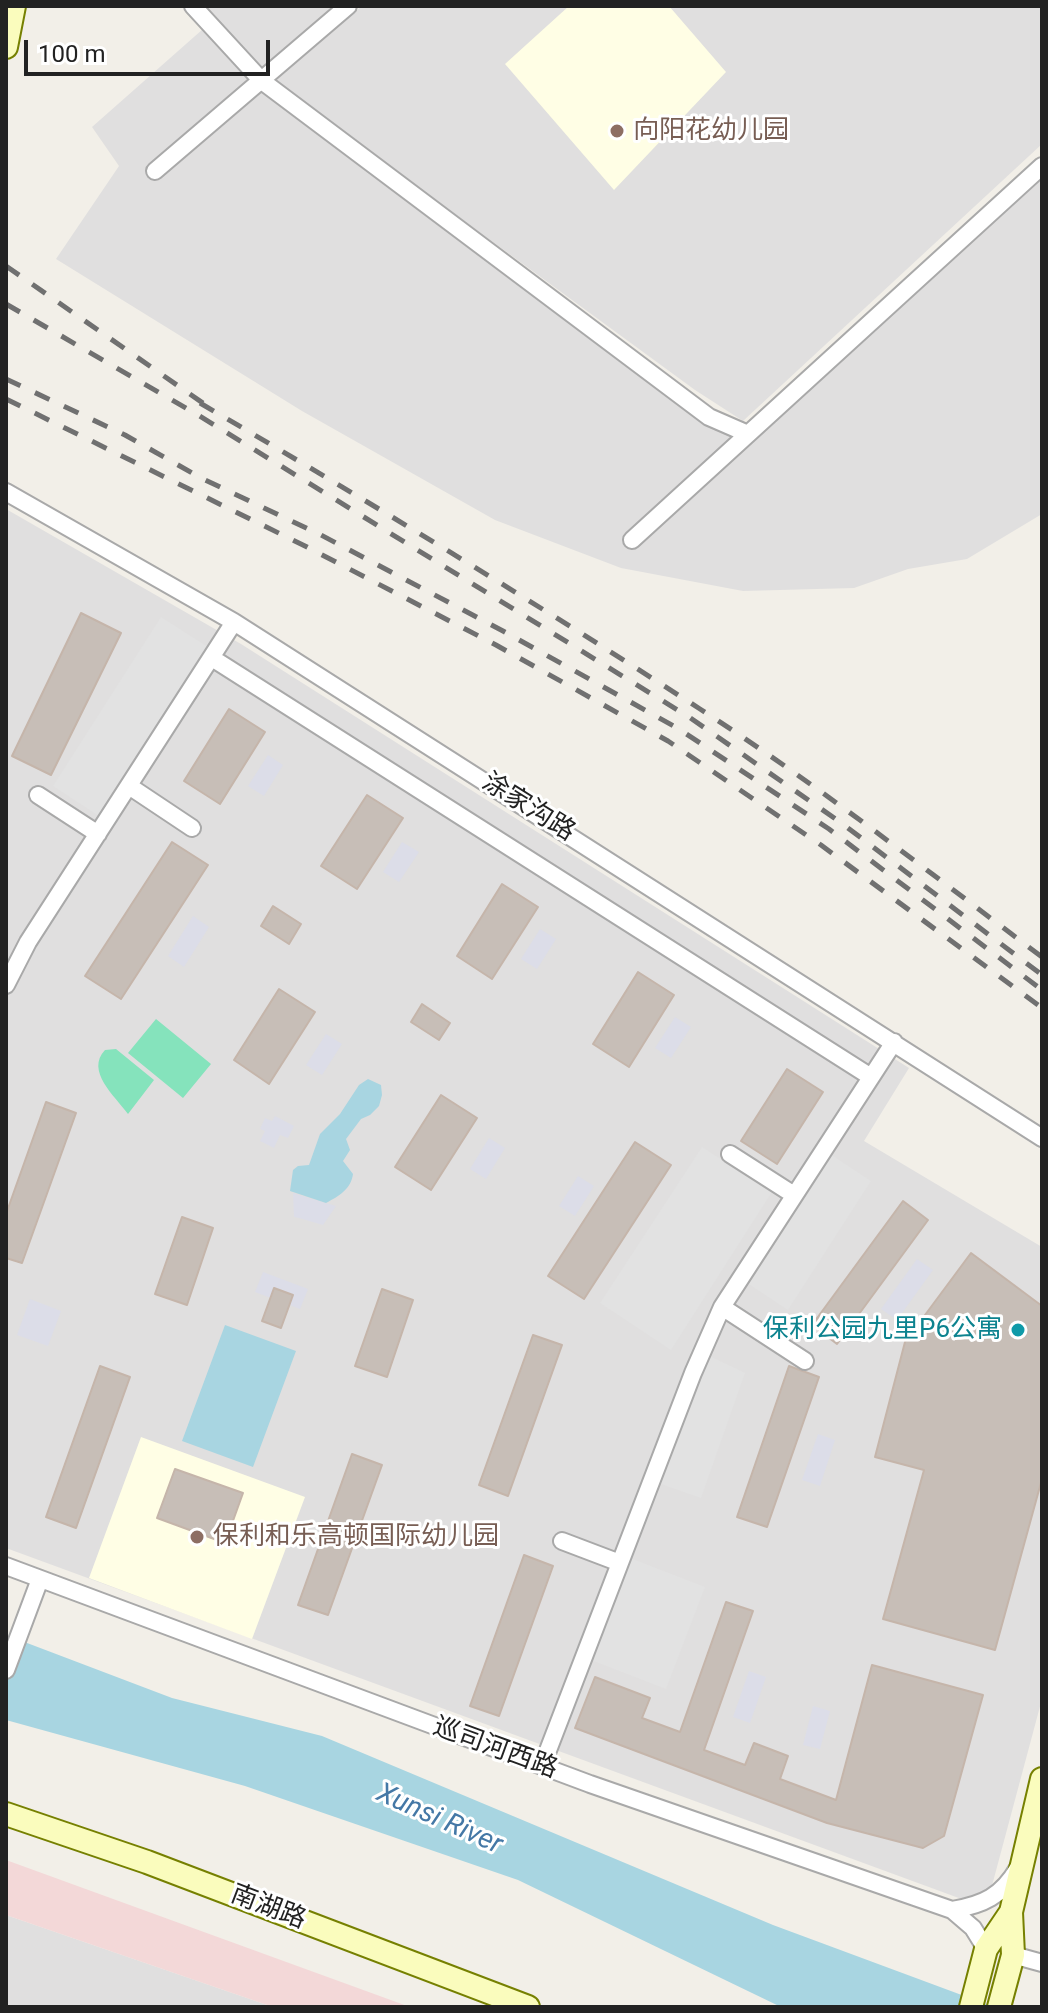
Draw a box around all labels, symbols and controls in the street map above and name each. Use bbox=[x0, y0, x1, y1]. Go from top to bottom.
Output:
scale bar bbox=[28, 24, 274, 74]
text: 100 m bbox=[38, 40, 105, 68]
place label: 向阳花幼儿园 bbox=[633, 115, 789, 147]
marker: 向阳花幼儿园 bbox=[608, 122, 626, 140]
street label: 涂家沟路 bbox=[476, 767, 580, 849]
place label: 保利公园九里P6公寓 bbox=[763, 1314, 1002, 1346]
marker: 保利公园九里P6公寓 bbox=[1009, 1321, 1027, 1339]
place label: 保利和乐高顿国际幼儿园 bbox=[213, 1521, 499, 1553]
marker: 保利和乐高顿国际幼儿园 bbox=[188, 1528, 206, 1546]
street label: 巡司河西路 bbox=[429, 1712, 561, 1786]
water label: Xunsi River bbox=[371, 1777, 507, 1863]
street label: 南湖路 bbox=[226, 1879, 310, 1937]

